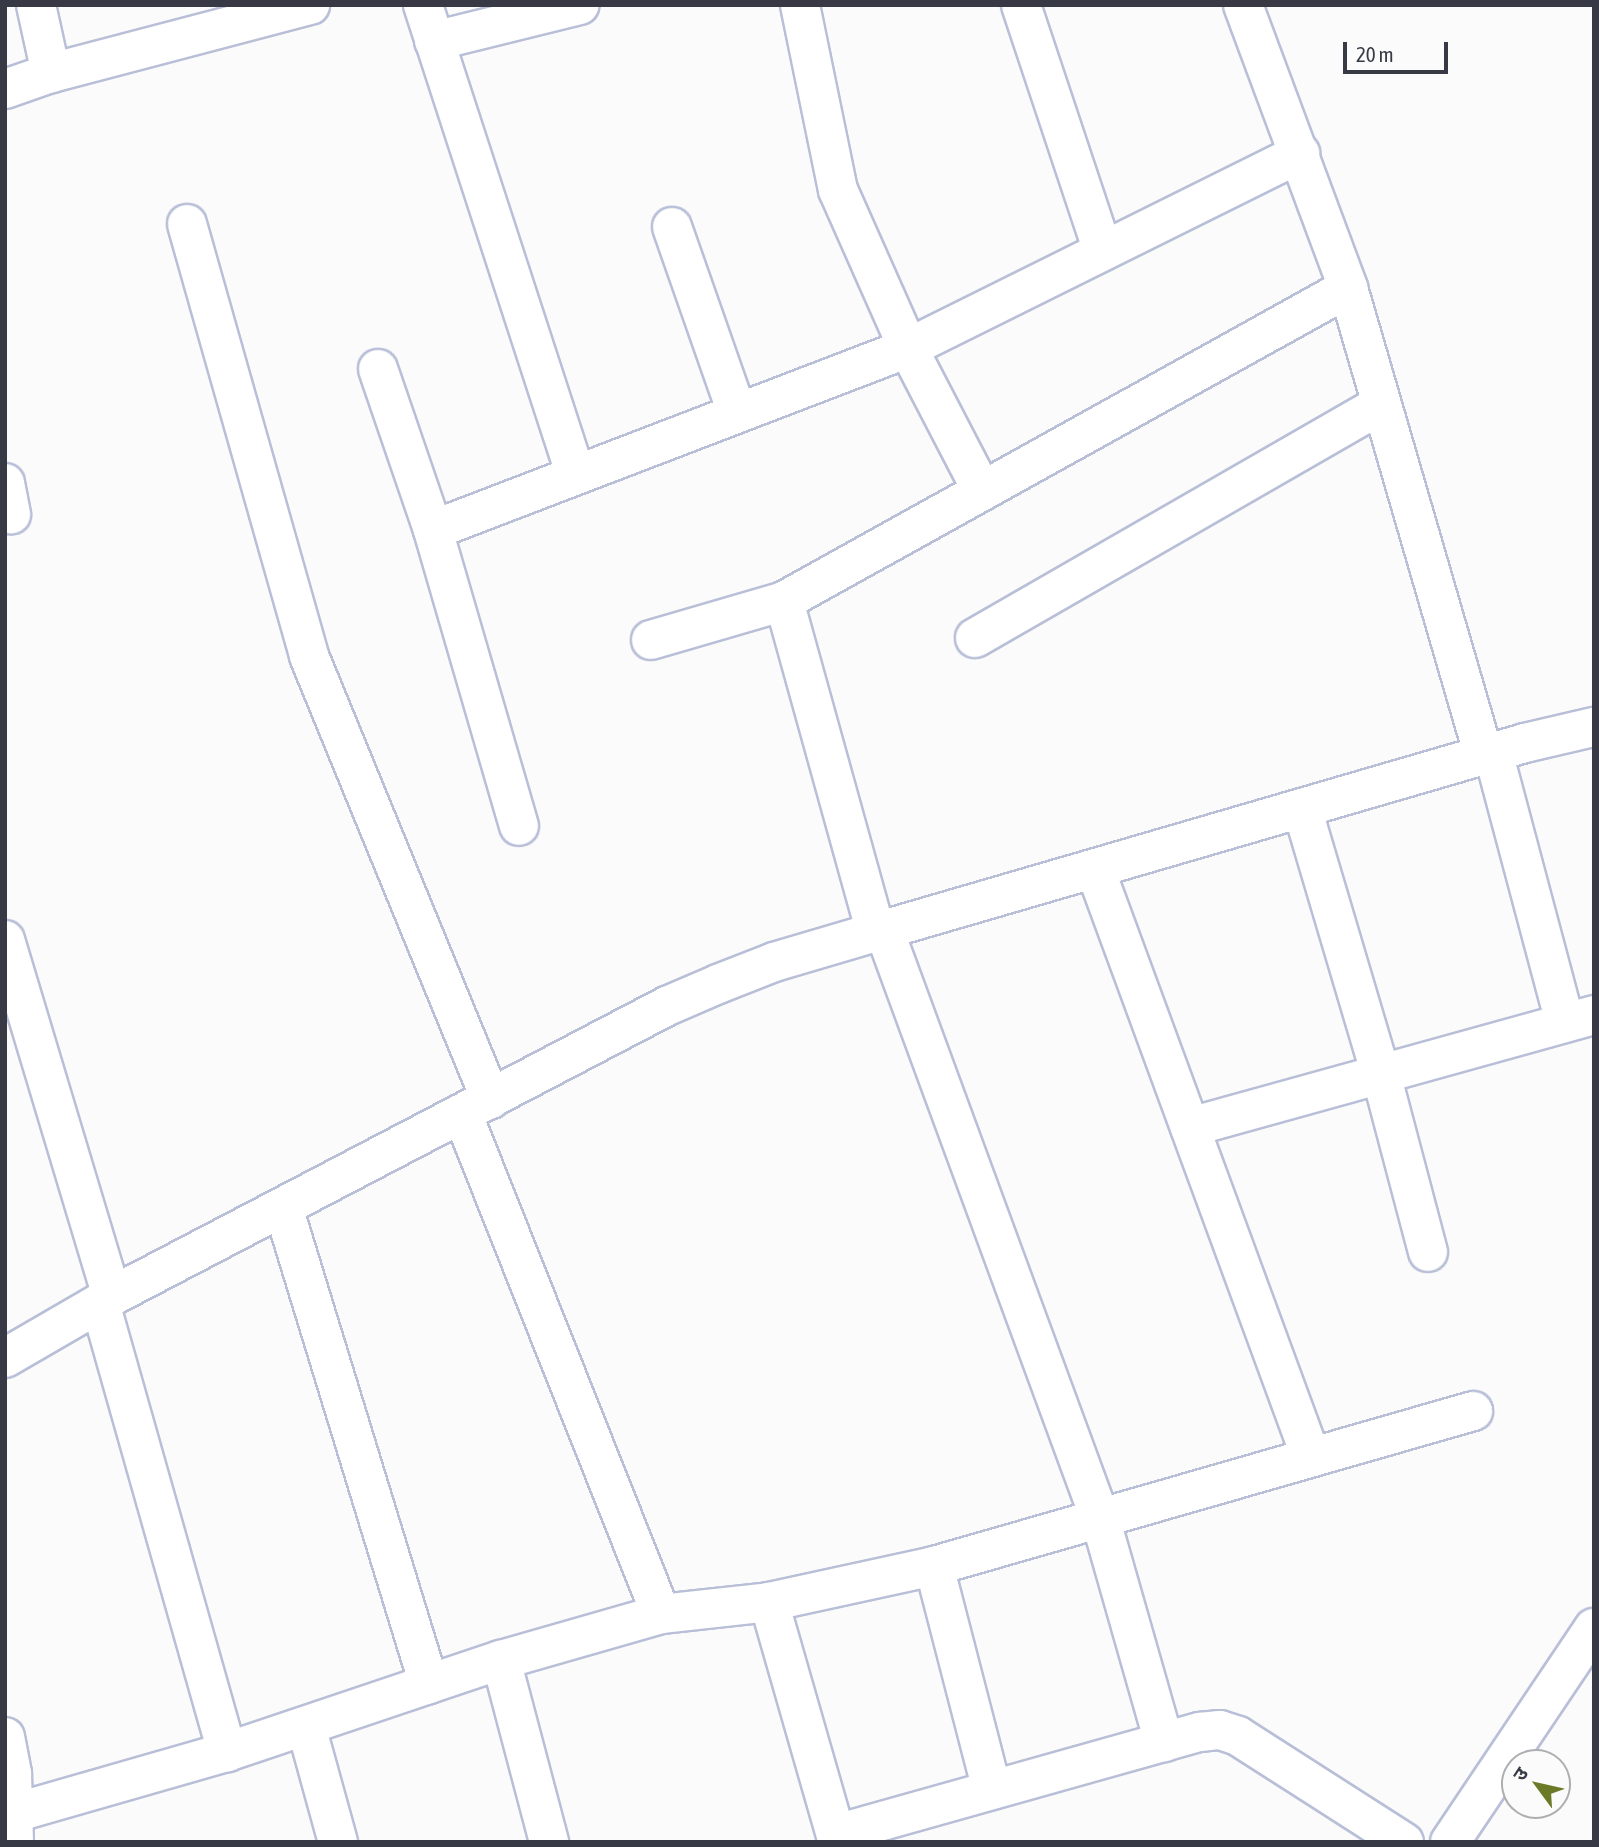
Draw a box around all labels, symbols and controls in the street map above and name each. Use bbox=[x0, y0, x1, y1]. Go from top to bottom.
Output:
scale bar bbox=[1347, 28, 1452, 72]
text: 20 m bbox=[1356, 42, 1394, 66]
north arrow bbox=[1501, 1749, 1571, 1819]
text: उ bbox=[1508, 1763, 1532, 1784]

